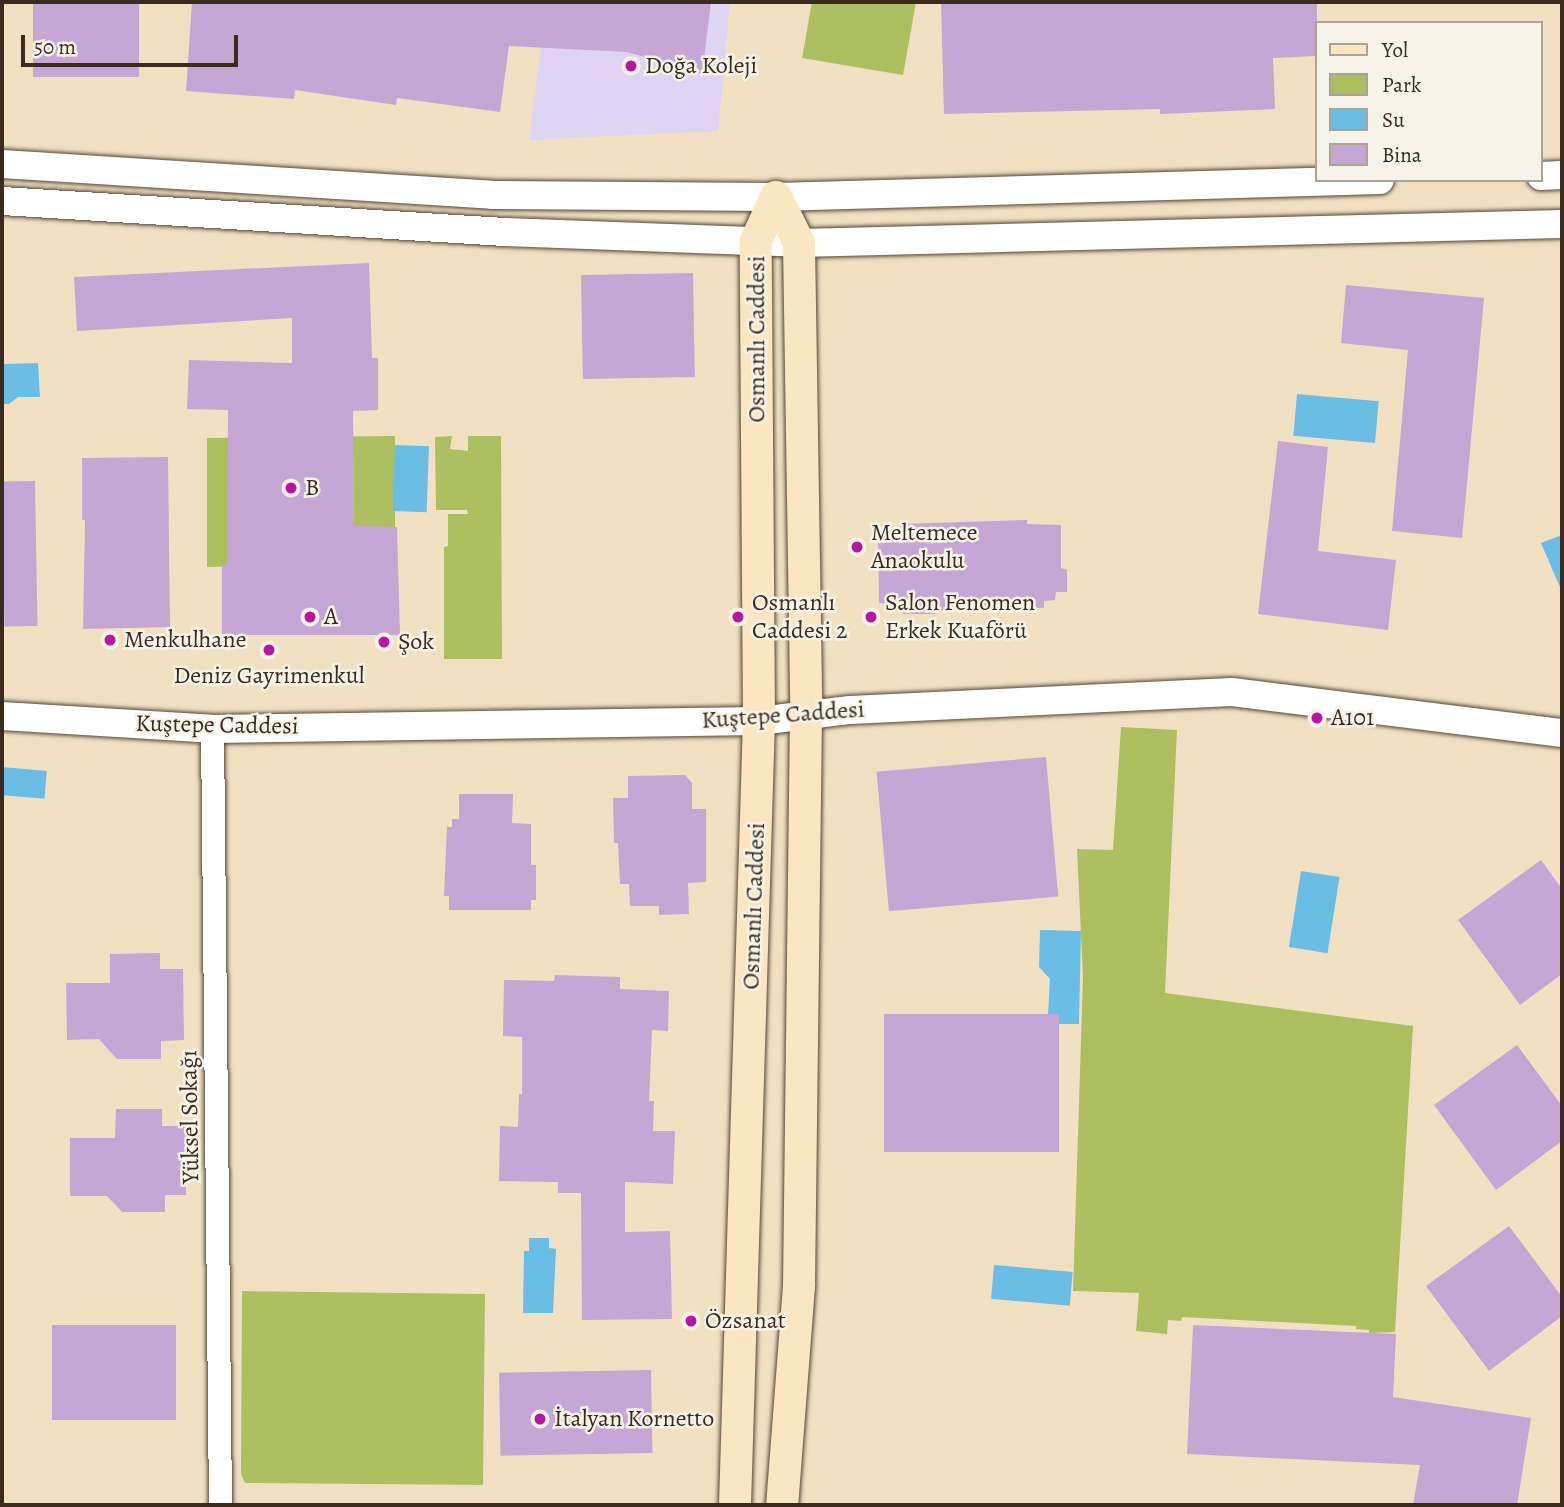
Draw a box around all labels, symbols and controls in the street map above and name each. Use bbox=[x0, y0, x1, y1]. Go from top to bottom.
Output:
scale bar bbox=[24, 21, 242, 65]
legend bbox=[1316, 21, 1543, 182]
text: 50 m bbox=[34, 33, 76, 61]
text: Yol bbox=[1382, 36, 1408, 64]
place label: Doğa Koleji bbox=[645, 52, 757, 80]
marker: Doğa Koleji bbox=[623, 58, 639, 74]
text: Park bbox=[1382, 71, 1421, 99]
text: Su bbox=[1382, 106, 1405, 134]
text: Bina bbox=[1382, 141, 1422, 169]
street label: Osmanlı Caddesi bbox=[743, 255, 771, 423]
place label: B bbox=[305, 474, 319, 502]
marker: B bbox=[283, 480, 299, 496]
place label: Meltemece Anaokulu bbox=[871, 519, 977, 575]
marker: Meltemece Anaokulu bbox=[849, 539, 865, 555]
place label: Osmanlı Caddesi 2 bbox=[752, 589, 847, 645]
place label: Salon Fenomen Erkek Kuaförü bbox=[885, 589, 1035, 645]
place label: A bbox=[324, 603, 338, 631]
marker: A bbox=[302, 609, 318, 625]
marker: Osmanlı Caddesi 2 bbox=[730, 609, 746, 625]
marker: Salon Fenomen Erkek Kuaförü bbox=[863, 609, 879, 625]
place label: Menkulhane bbox=[124, 626, 246, 654]
place label: Şok bbox=[398, 628, 434, 656]
marker: Menkulhane bbox=[102, 632, 118, 648]
marker: Şok bbox=[376, 634, 392, 650]
marker: Deniz Gayrimenkul bbox=[261, 642, 277, 658]
place label: Deniz Gayrimenkul bbox=[173, 662, 365, 690]
street label: Kuştepe Caddesi bbox=[701, 695, 865, 735]
place label: A101 bbox=[1331, 704, 1374, 732]
street label: Kuştepe Caddesi bbox=[135, 709, 299, 741]
marker: A101 bbox=[1309, 710, 1325, 726]
street label: Osmanlı Caddesi bbox=[737, 822, 771, 990]
street label: Yüksel Sokağı bbox=[174, 1050, 206, 1184]
place label: Özsanat bbox=[705, 1307, 786, 1335]
marker: Özsanat bbox=[683, 1313, 699, 1329]
place label: İtalyan Kornetto bbox=[554, 1405, 714, 1433]
marker: İtalyan Kornetto bbox=[532, 1411, 548, 1427]

